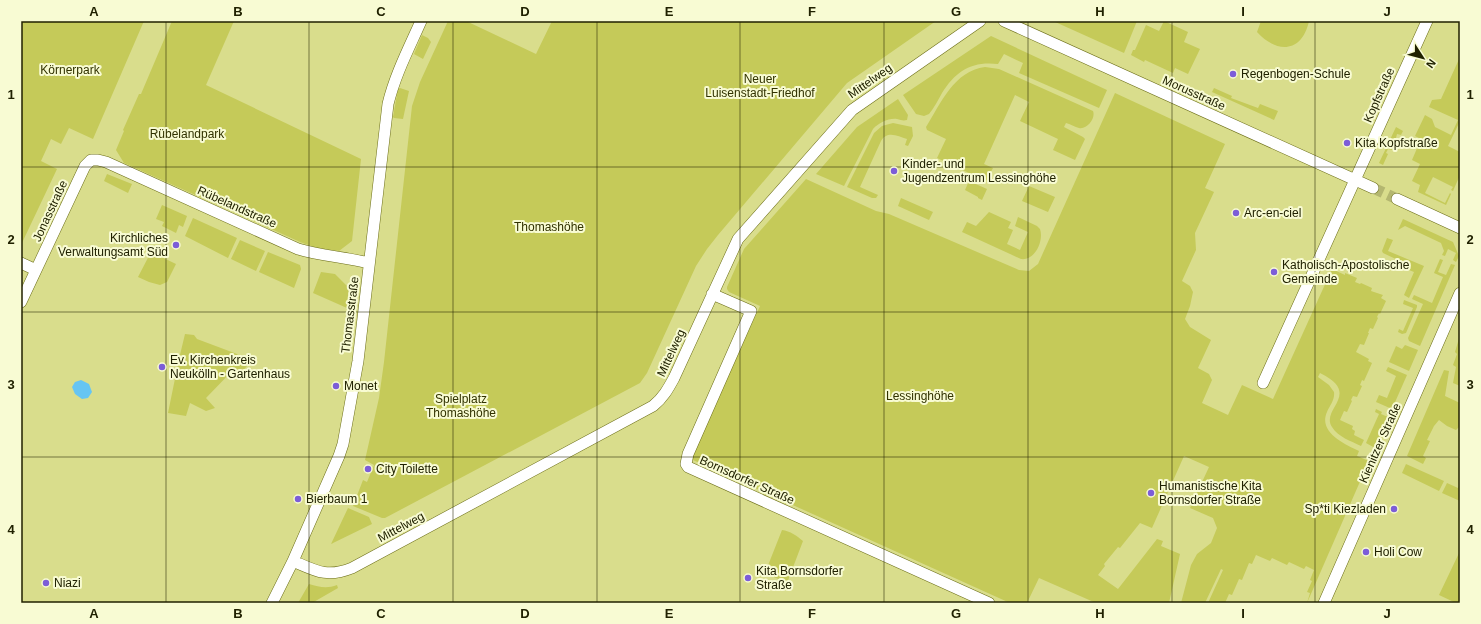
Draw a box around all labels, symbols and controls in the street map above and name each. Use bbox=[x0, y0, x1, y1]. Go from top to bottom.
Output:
text: A bbox=[89, 4, 99, 19]
text: B bbox=[233, 4, 243, 19]
text: C bbox=[376, 4, 386, 19]
text: D bbox=[520, 4, 530, 19]
text: E bbox=[665, 4, 674, 19]
text: F bbox=[808, 4, 816, 19]
text: G bbox=[951, 4, 961, 19]
text: H bbox=[1095, 4, 1105, 19]
text: I bbox=[1241, 4, 1245, 19]
text: J bbox=[1383, 4, 1391, 19]
north arrow bbox=[1403, 38, 1443, 78]
text: N bbox=[1424, 57, 1438, 71]
street label: Mittelweg bbox=[845, 61, 895, 101]
park label: Körnerpark bbox=[40, 63, 101, 77]
street label: Kopfstraße bbox=[1361, 65, 1397, 125]
place label: Regenbogen-Schule bbox=[1241, 67, 1351, 81]
marker: Regenbogen-Schule bbox=[1228, 69, 1238, 79]
park label: Neuer Luisenstadt-Friedhof bbox=[705, 72, 815, 100]
street label: Morusstraße bbox=[1160, 73, 1228, 113]
text: 1 bbox=[7, 87, 15, 102]
text: 1 bbox=[1466, 87, 1474, 102]
park label: Rübelandpark bbox=[150, 127, 225, 141]
place label: Kita Kopfstraße bbox=[1355, 136, 1438, 150]
marker: Kita Kopfstraße bbox=[1342, 138, 1352, 148]
place label: Kinder- und Jugendzentrum Lessinghöhe bbox=[902, 157, 1056, 185]
marker: Kinder- und Jugendzentrum Lessinghöhe bbox=[889, 166, 899, 176]
street label: Jonasstraße bbox=[30, 178, 70, 244]
street label: Rübelandstraße bbox=[195, 183, 279, 231]
place label: Arc-en-ciel bbox=[1244, 206, 1301, 220]
marker: Arc-en-ciel bbox=[1231, 208, 1241, 218]
park label: Thomashöhe bbox=[514, 220, 584, 234]
place label: Kirchliches Verwaltungsamt Süd bbox=[58, 231, 168, 259]
text: 2 bbox=[7, 232, 15, 247]
text: 2 bbox=[1466, 232, 1474, 247]
marker: Kirchliches Verwaltungsamt Süd bbox=[171, 240, 181, 250]
place label: Katholisch-Apostolische Gemeinde bbox=[1282, 258, 1410, 286]
marker: Katholisch-Apostolische Gemeinde bbox=[1269, 267, 1279, 277]
street label: Thomasstraße bbox=[338, 275, 362, 354]
street label: Mittelweg bbox=[654, 327, 688, 379]
place label: Ev. Kirchenkreis Neukölln - Gartenhaus bbox=[170, 353, 290, 381]
marker: Ev. Kirchenkreis Neukölln - Gartenhaus bbox=[157, 362, 167, 372]
text: 3 bbox=[7, 377, 15, 392]
text: 3 bbox=[1466, 377, 1474, 392]
place label: Monet bbox=[344, 379, 378, 393]
marker: Monet bbox=[331, 381, 341, 391]
park label: Lessinghöhe bbox=[886, 389, 954, 403]
park label: Spielplatz Thomashöhe bbox=[426, 392, 496, 420]
street label: Kienitzer Straße bbox=[1356, 401, 1404, 485]
street label: Bornsdorfer Straße bbox=[698, 453, 797, 507]
place label: City Toilette bbox=[376, 462, 438, 476]
marker: City Toilette bbox=[363, 464, 373, 474]
place label: Humanistische Kita Bornsdorfer Straße bbox=[1159, 479, 1262, 507]
marker: Humanistische Kita Bornsdorfer Straße bbox=[1146, 488, 1156, 498]
place label: Bierbaum 1 bbox=[306, 492, 368, 506]
marker: Bierbaum 1 bbox=[293, 494, 303, 504]
place label: Sp*ti Kiezladen bbox=[1305, 502, 1386, 516]
marker: Sp*ti Kiezladen bbox=[1389, 504, 1399, 514]
street label: Mittelweg bbox=[375, 509, 427, 545]
text: 4 bbox=[7, 522, 15, 537]
text: 4 bbox=[1466, 522, 1474, 537]
place label: Holi Cow bbox=[1374, 545, 1422, 559]
marker: Holi Cow bbox=[1361, 547, 1371, 557]
place label: Kita Bornsdorfer Straße bbox=[756, 564, 843, 592]
marker: Kita Bornsdorfer Straße bbox=[743, 573, 753, 583]
place label: Niazi bbox=[54, 576, 81, 590]
marker: Niazi bbox=[41, 578, 51, 588]
text: A bbox=[89, 606, 99, 621]
text: B bbox=[233, 606, 243, 621]
text: C bbox=[376, 606, 386, 621]
text: D bbox=[520, 606, 530, 621]
text: E bbox=[665, 606, 674, 621]
text: F bbox=[808, 606, 816, 621]
text: G bbox=[951, 606, 961, 621]
text: H bbox=[1095, 606, 1105, 621]
text: I bbox=[1241, 606, 1245, 621]
text: J bbox=[1383, 606, 1391, 621]

